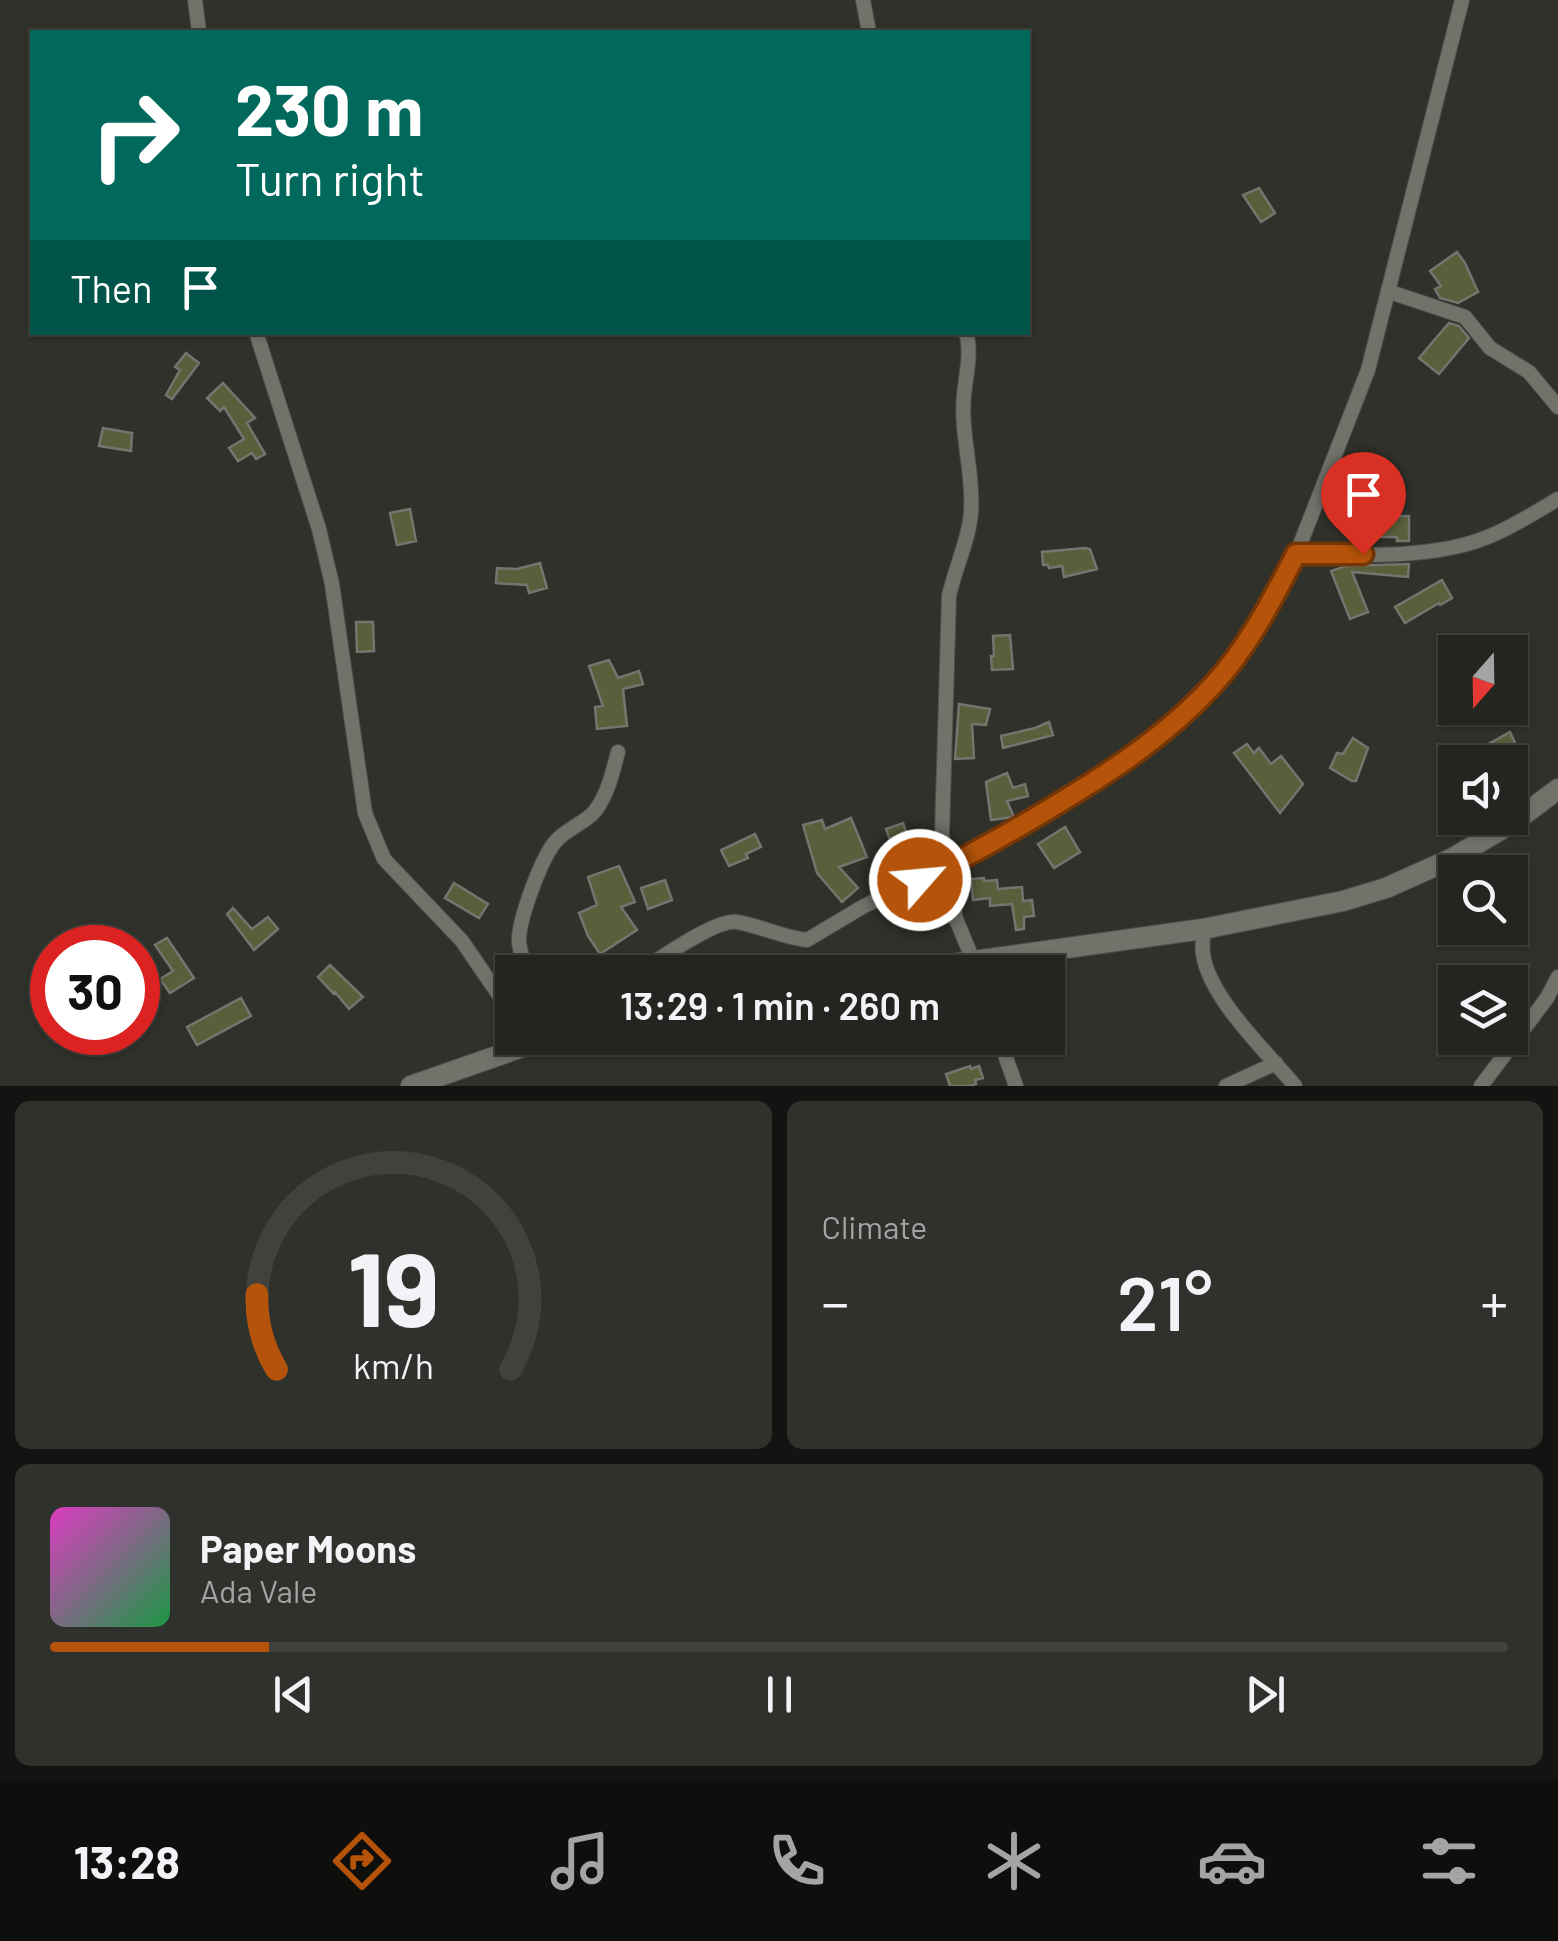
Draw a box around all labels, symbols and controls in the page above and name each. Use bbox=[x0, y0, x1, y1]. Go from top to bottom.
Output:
text: 230 m bbox=[235, 66, 423, 150]
icon: right bbox=[70, 70, 200, 200]
text: Turn right bbox=[235, 151, 425, 205]
icon: arrive bbox=[173, 260, 228, 315]
text: Then bbox=[70, 265, 153, 311]
pin bbox=[1321, 452, 1406, 555]
icon: arrive bbox=[1336, 467, 1391, 522]
north arrow bbox=[1438, 635, 1528, 725]
map controls bbox=[1438, 635, 1528, 1055]
button: sound bbox=[1438, 745, 1528, 835]
position arrow bbox=[868, 828, 972, 932]
button: search bbox=[1438, 855, 1528, 945]
speed limit sign: 30 bbox=[30, 925, 160, 1055]
button: layers bbox=[1438, 965, 1528, 1055]
text: 13:29 · 1 min · 260 m bbox=[620, 982, 940, 1028]
text: Climate bbox=[822, 1207, 927, 1245]
text: 19 bbox=[347, 1223, 439, 1348]
text: 21° bbox=[1117, 1256, 1212, 1346]
text: − bbox=[822, 1268, 849, 1334]
text: + bbox=[1480, 1268, 1508, 1334]
text: km/h bbox=[353, 1343, 434, 1386]
text: Paper Moons bbox=[200, 1525, 416, 1571]
text: Ada Vale bbox=[200, 1571, 317, 1609]
icon: previous bbox=[266, 1667, 321, 1722]
icon: pause bbox=[752, 1667, 807, 1722]
icon: next bbox=[1238, 1667, 1293, 1722]
icon: directions bbox=[327, 1826, 397, 1896]
icon: music bbox=[545, 1826, 615, 1896]
icon: phone bbox=[762, 1826, 832, 1896]
icon: climate bbox=[979, 1826, 1049, 1896]
icon: car bbox=[1197, 1826, 1267, 1896]
icon: filters bbox=[1414, 1826, 1484, 1896]
text: 13:28 bbox=[74, 1834, 180, 1888]

